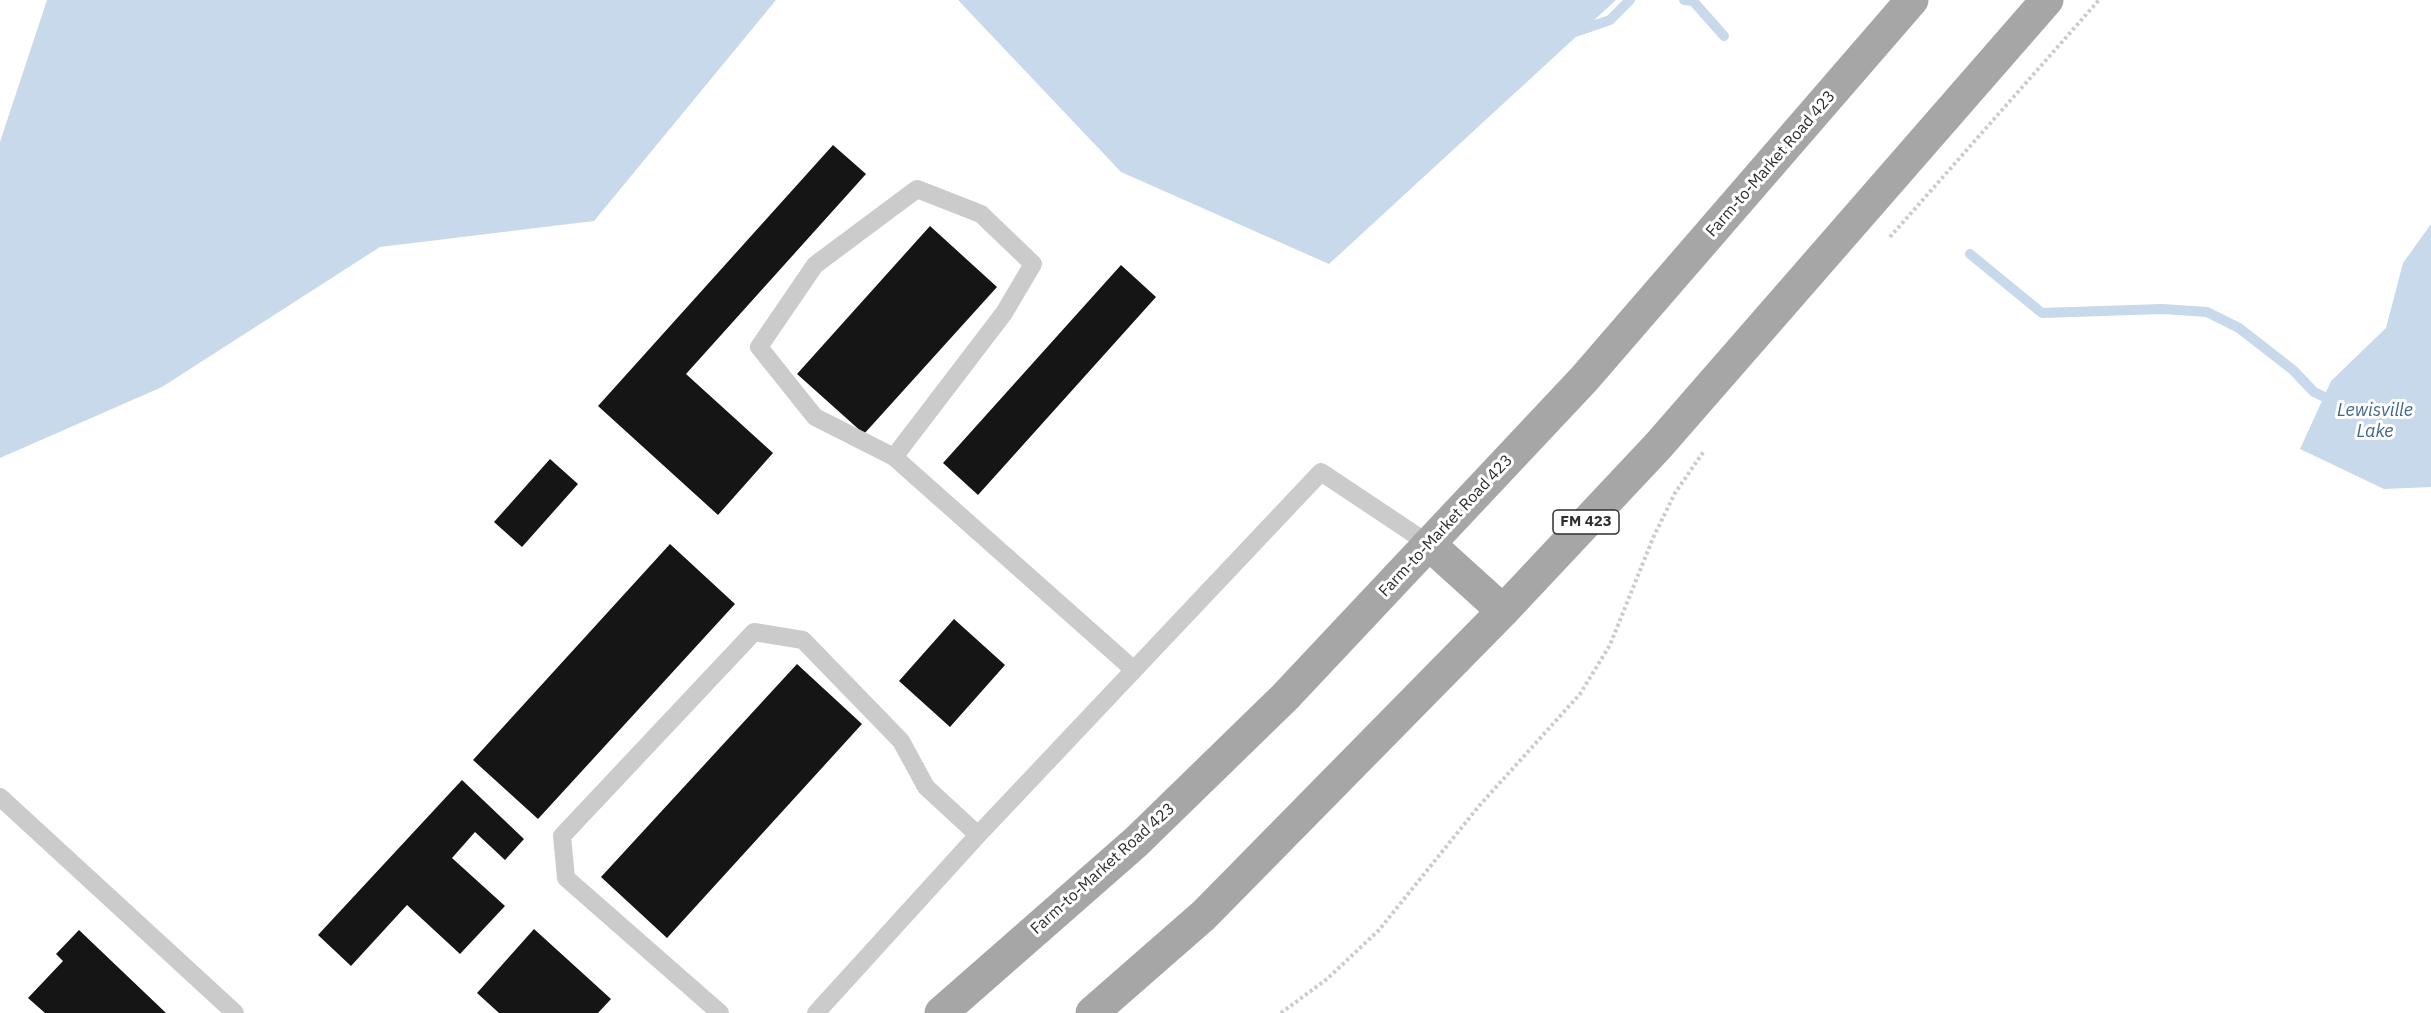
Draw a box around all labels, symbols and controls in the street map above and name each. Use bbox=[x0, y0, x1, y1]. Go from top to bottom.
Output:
street label: Farm-to-Market Road 423 bbox=[1702, 87, 1840, 241]
water label: Lewisville Lake bbox=[2337, 400, 2413, 442]
street label: Farm-to-Market Road 423 bbox=[1375, 451, 1517, 601]
road number: FM 423 bbox=[1553, 510, 1619, 534]
street label: Farm-to-Market Road 423 bbox=[1027, 799, 1179, 939]

